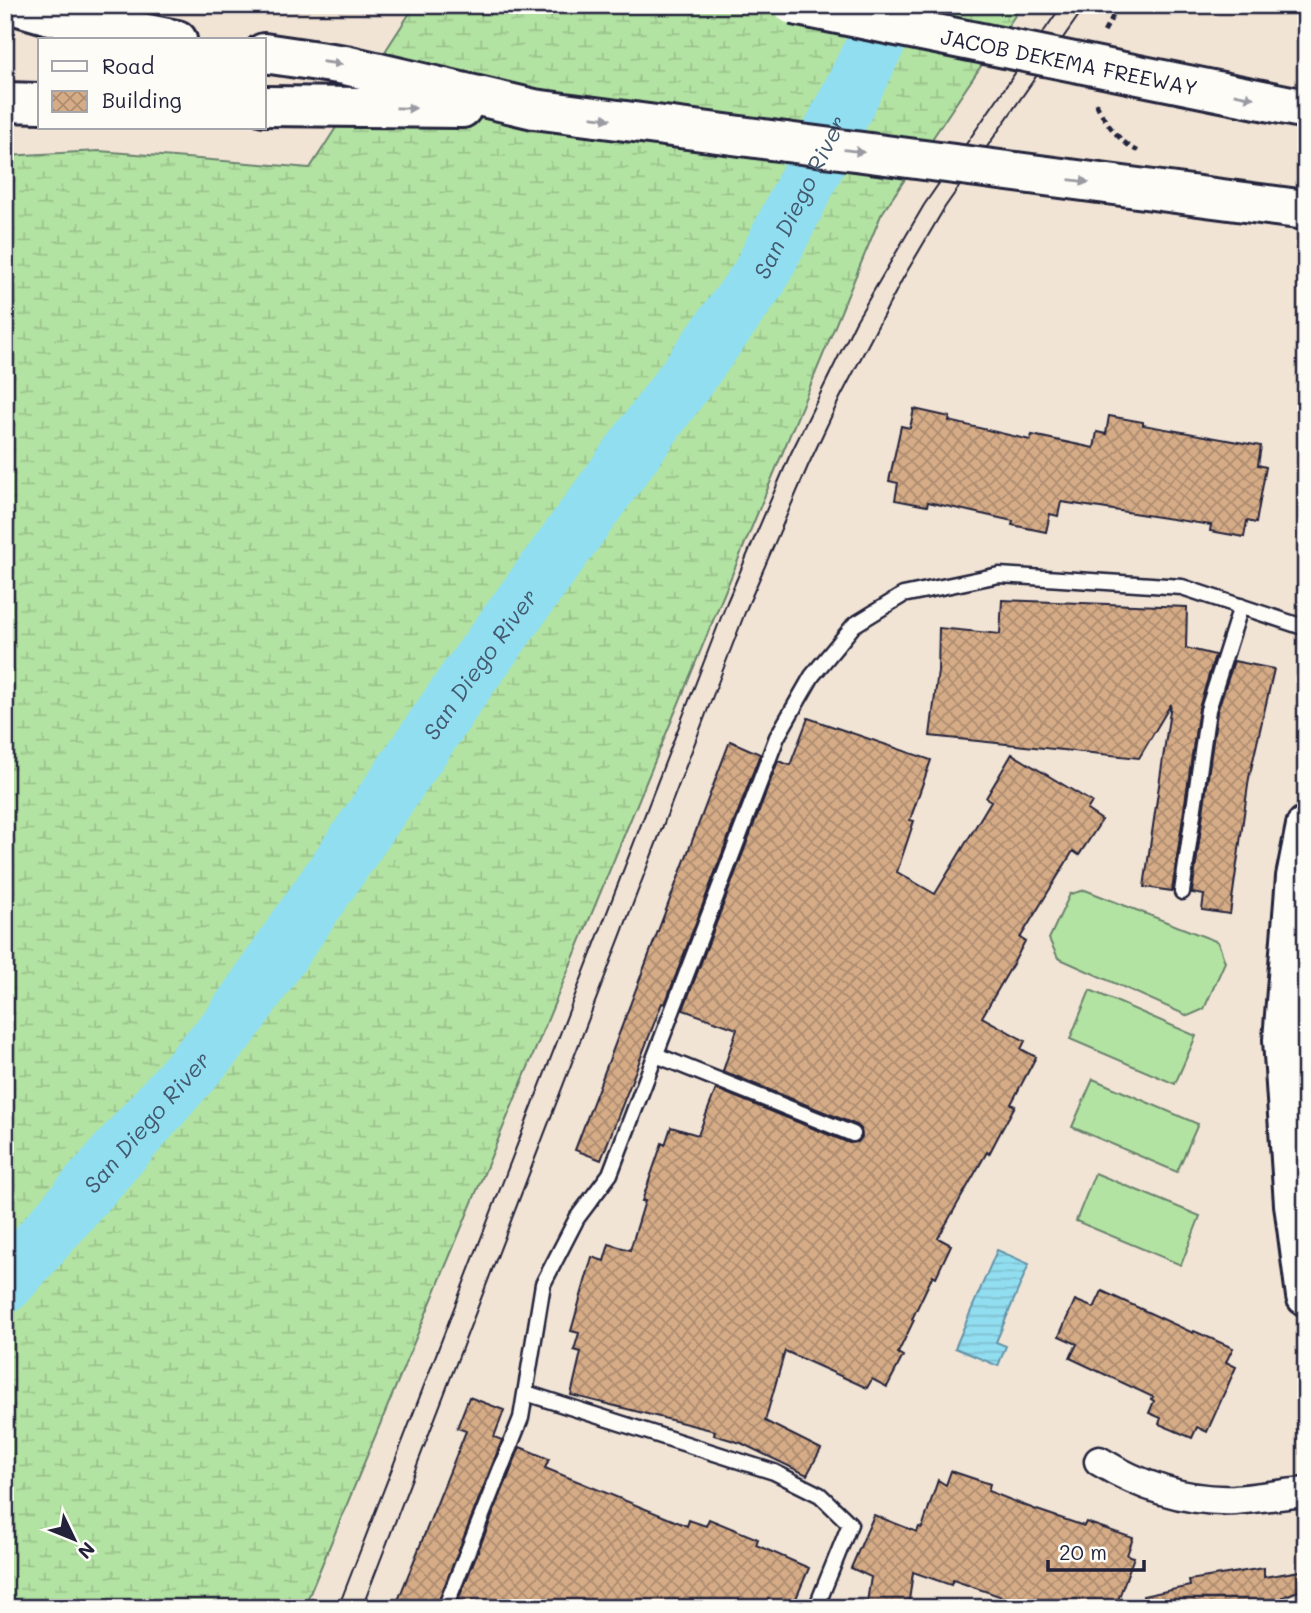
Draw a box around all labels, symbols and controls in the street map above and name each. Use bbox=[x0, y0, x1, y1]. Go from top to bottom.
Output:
street label: JACOB DEKEMA FREEWAY bbox=[938, 22, 1200, 100]
legend bbox=[38, 38, 266, 130]
text: Road bbox=[102, 52, 154, 79]
one-way arrow bbox=[321, 58, 343, 69]
text: Building bbox=[102, 86, 182, 113]
one-way arrow bbox=[1233, 91, 1255, 102]
one-way arrow bbox=[395, 102, 417, 113]
water label: San Diego River bbox=[746, 110, 853, 284]
one-way arrow bbox=[590, 113, 612, 124]
one-way arrow bbox=[843, 146, 865, 157]
one-way arrow bbox=[1069, 175, 1091, 186]
water label: San Diego River bbox=[416, 583, 544, 745]
water label: San Diego River bbox=[76, 1045, 216, 1199]
north arrow bbox=[38, 1504, 108, 1574]
scale bar bbox=[1048, 1529, 1145, 1573]
text: N bbox=[73, 1537, 101, 1565]
text: 20 m bbox=[1059, 1538, 1107, 1565]

